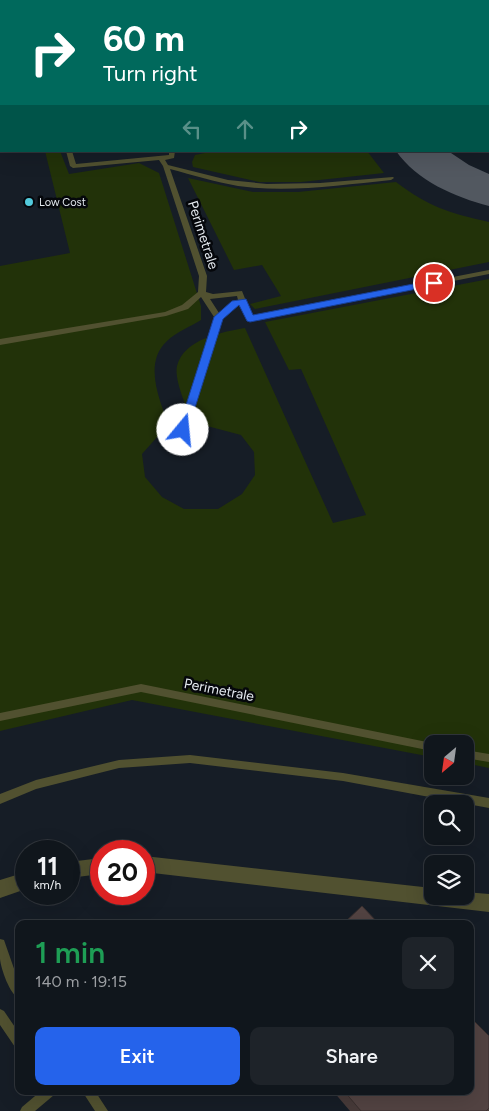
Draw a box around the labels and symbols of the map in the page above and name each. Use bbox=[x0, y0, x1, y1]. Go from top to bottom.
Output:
marker: Low Cost bbox=[23, 196, 35, 208]
place label: Low Cost bbox=[39, 196, 86, 209]
street label: Perimetrale bbox=[184, 199, 222, 272]
pin bbox=[413, 262, 455, 304]
position arrow bbox=[156, 403, 208, 455]
street label: Perimetrale bbox=[183, 675, 256, 705]
north arrow bbox=[424, 735, 474, 785]
speed limit sign: 20 bbox=[90, 840, 155, 905]

